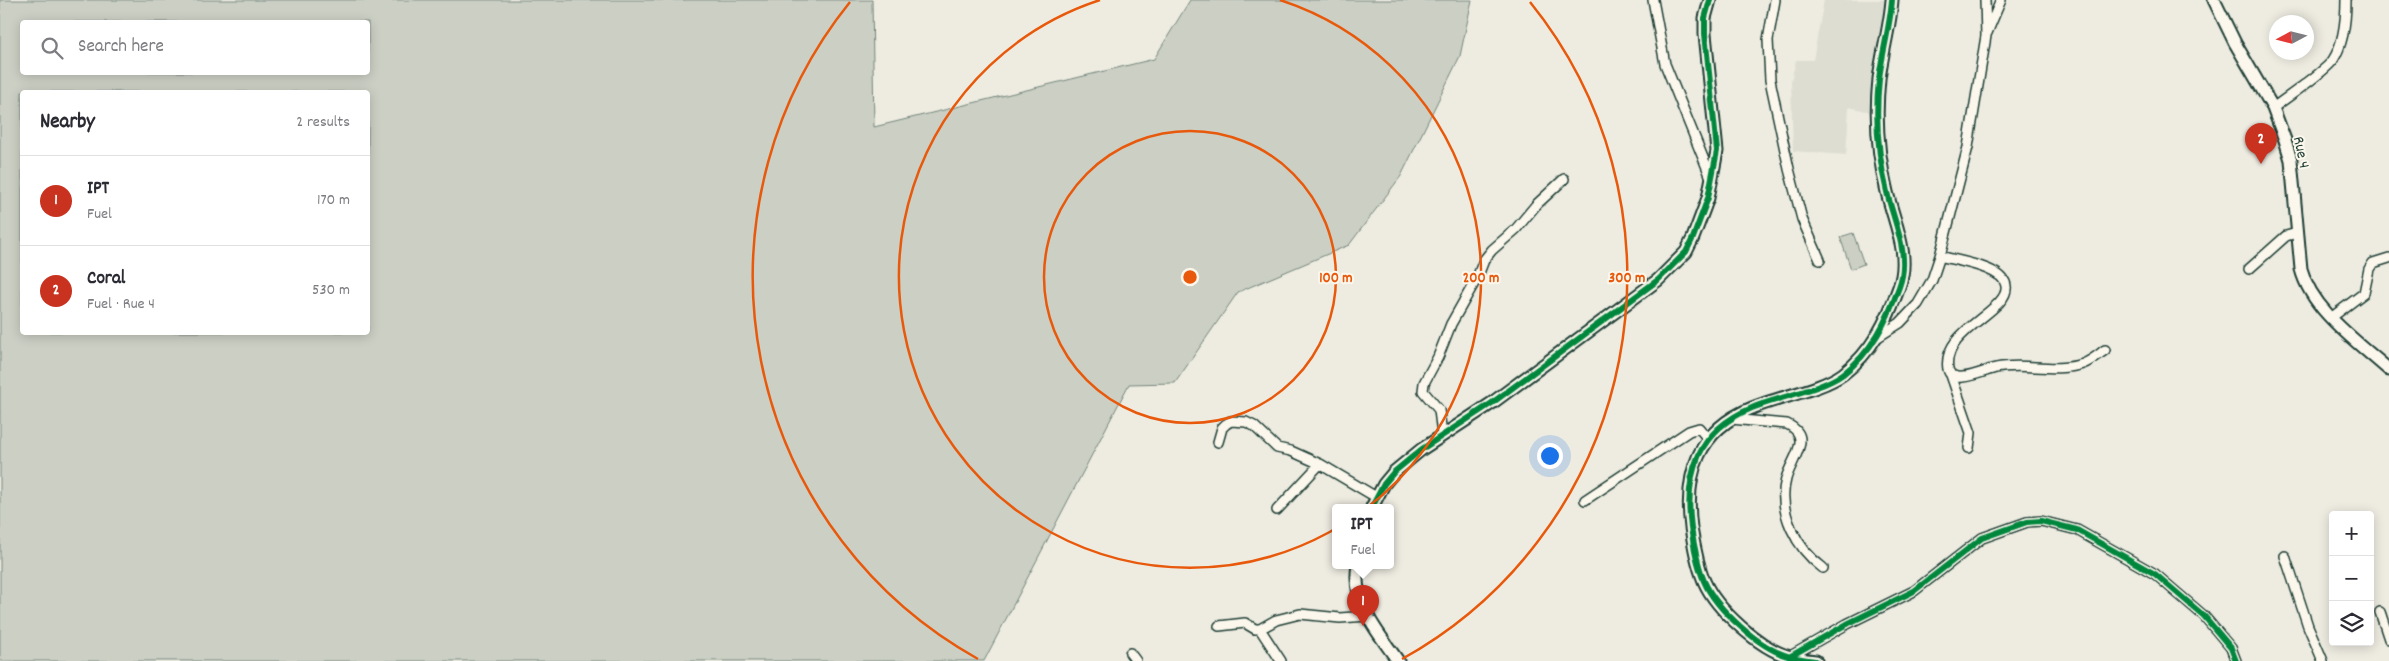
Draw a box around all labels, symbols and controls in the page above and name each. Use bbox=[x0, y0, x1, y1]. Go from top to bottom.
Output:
north arrow bbox=[2269, 15, 2314, 60]
search box bbox=[20, 20, 370, 75]
icon: search bbox=[38, 34, 66, 62]
text: Search here bbox=[78, 34, 164, 61]
text: Nearby bbox=[40, 108, 95, 138]
text: 2 results bbox=[296, 111, 350, 134]
pin: 2 bbox=[2245, 123, 2277, 164]
street label: Rue 4 bbox=[2286, 134, 2315, 171]
text: IPT bbox=[87, 176, 109, 203]
text: 1 bbox=[54, 189, 58, 212]
text: 170 m bbox=[317, 189, 350, 212]
text: Fuel bbox=[87, 203, 112, 226]
text: Coral bbox=[87, 266, 125, 293]
centre of rings bbox=[1181, 268, 1199, 286]
text: 100 m bbox=[1319, 268, 1353, 290]
text: 200 m bbox=[1463, 268, 1499, 290]
text: 300 m bbox=[1609, 268, 1645, 290]
text: 2 bbox=[53, 279, 60, 302]
text: 530 m bbox=[312, 279, 350, 302]
text: Fuel · Rue 4 bbox=[87, 293, 155, 316]
your location bbox=[1537, 443, 1563, 469]
popup bbox=[1332, 504, 1394, 569]
map controls bbox=[2329, 511, 2374, 646]
button: + bbox=[2329, 511, 2374, 556]
text: IPT bbox=[1351, 512, 1373, 539]
text: Fuel bbox=[1351, 539, 1375, 562]
button: − bbox=[2329, 556, 2374, 601]
pin: 1 bbox=[1347, 585, 1379, 626]
button: layers bbox=[2329, 601, 2374, 646]

